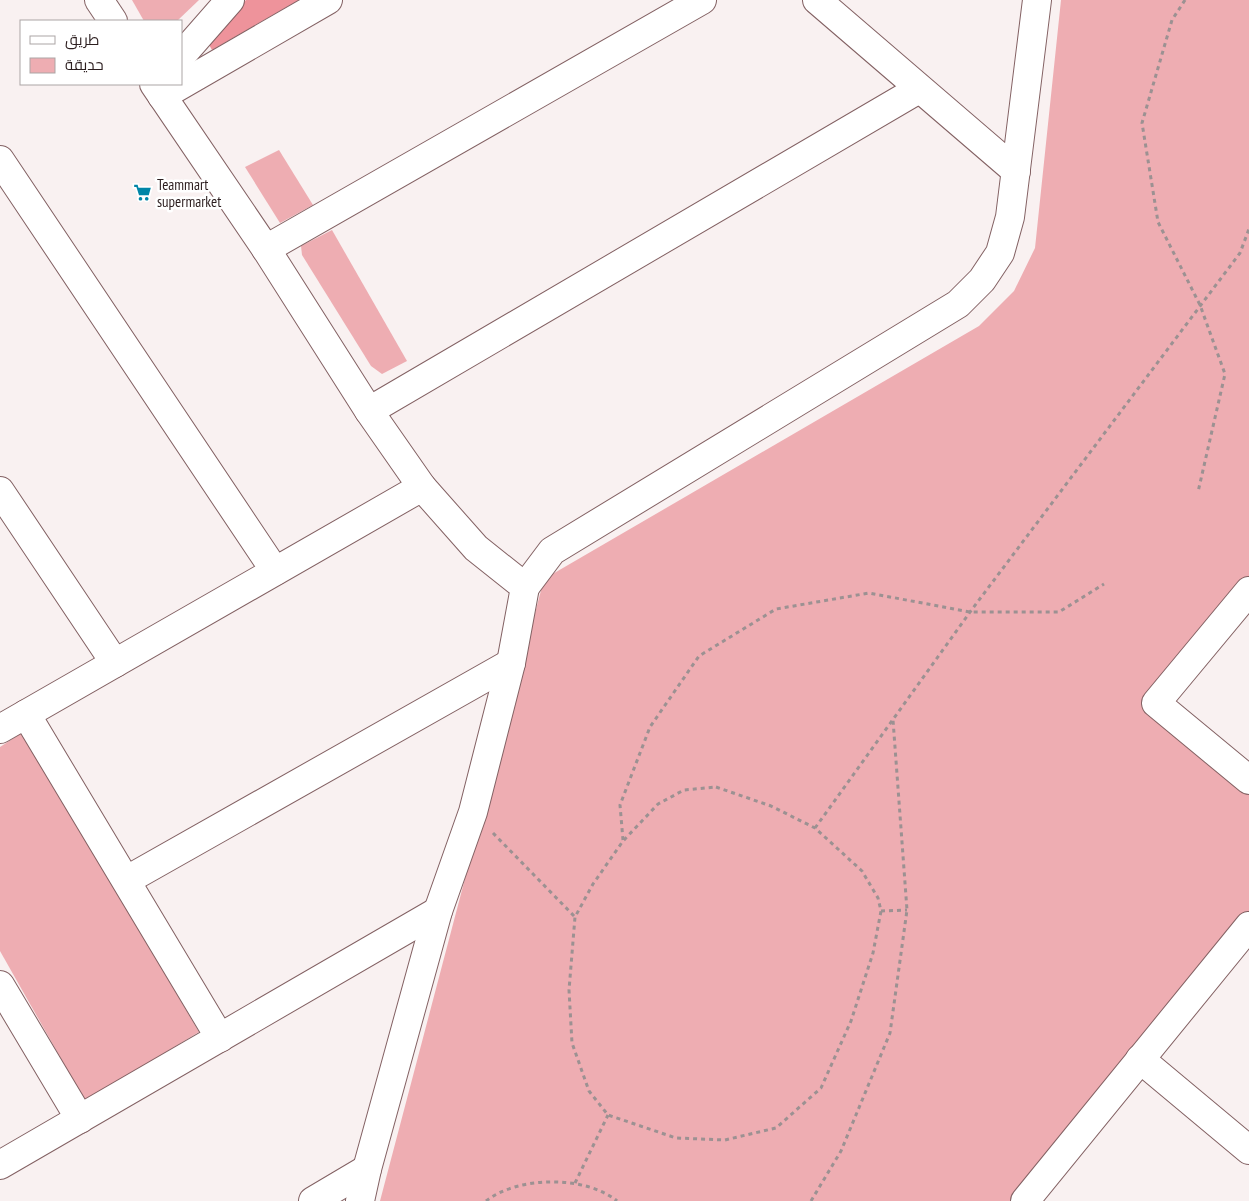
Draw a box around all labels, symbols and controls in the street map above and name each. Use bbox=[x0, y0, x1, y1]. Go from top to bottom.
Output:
legend bbox=[20, 20, 182, 85]
text: طريق bbox=[65, 30, 99, 50]
text: حديقة bbox=[65, 55, 104, 74]
place label: Teammart supermarket bbox=[157, 175, 221, 211]
supermarket icon: Teammart supermarket bbox=[133, 183, 153, 203]

